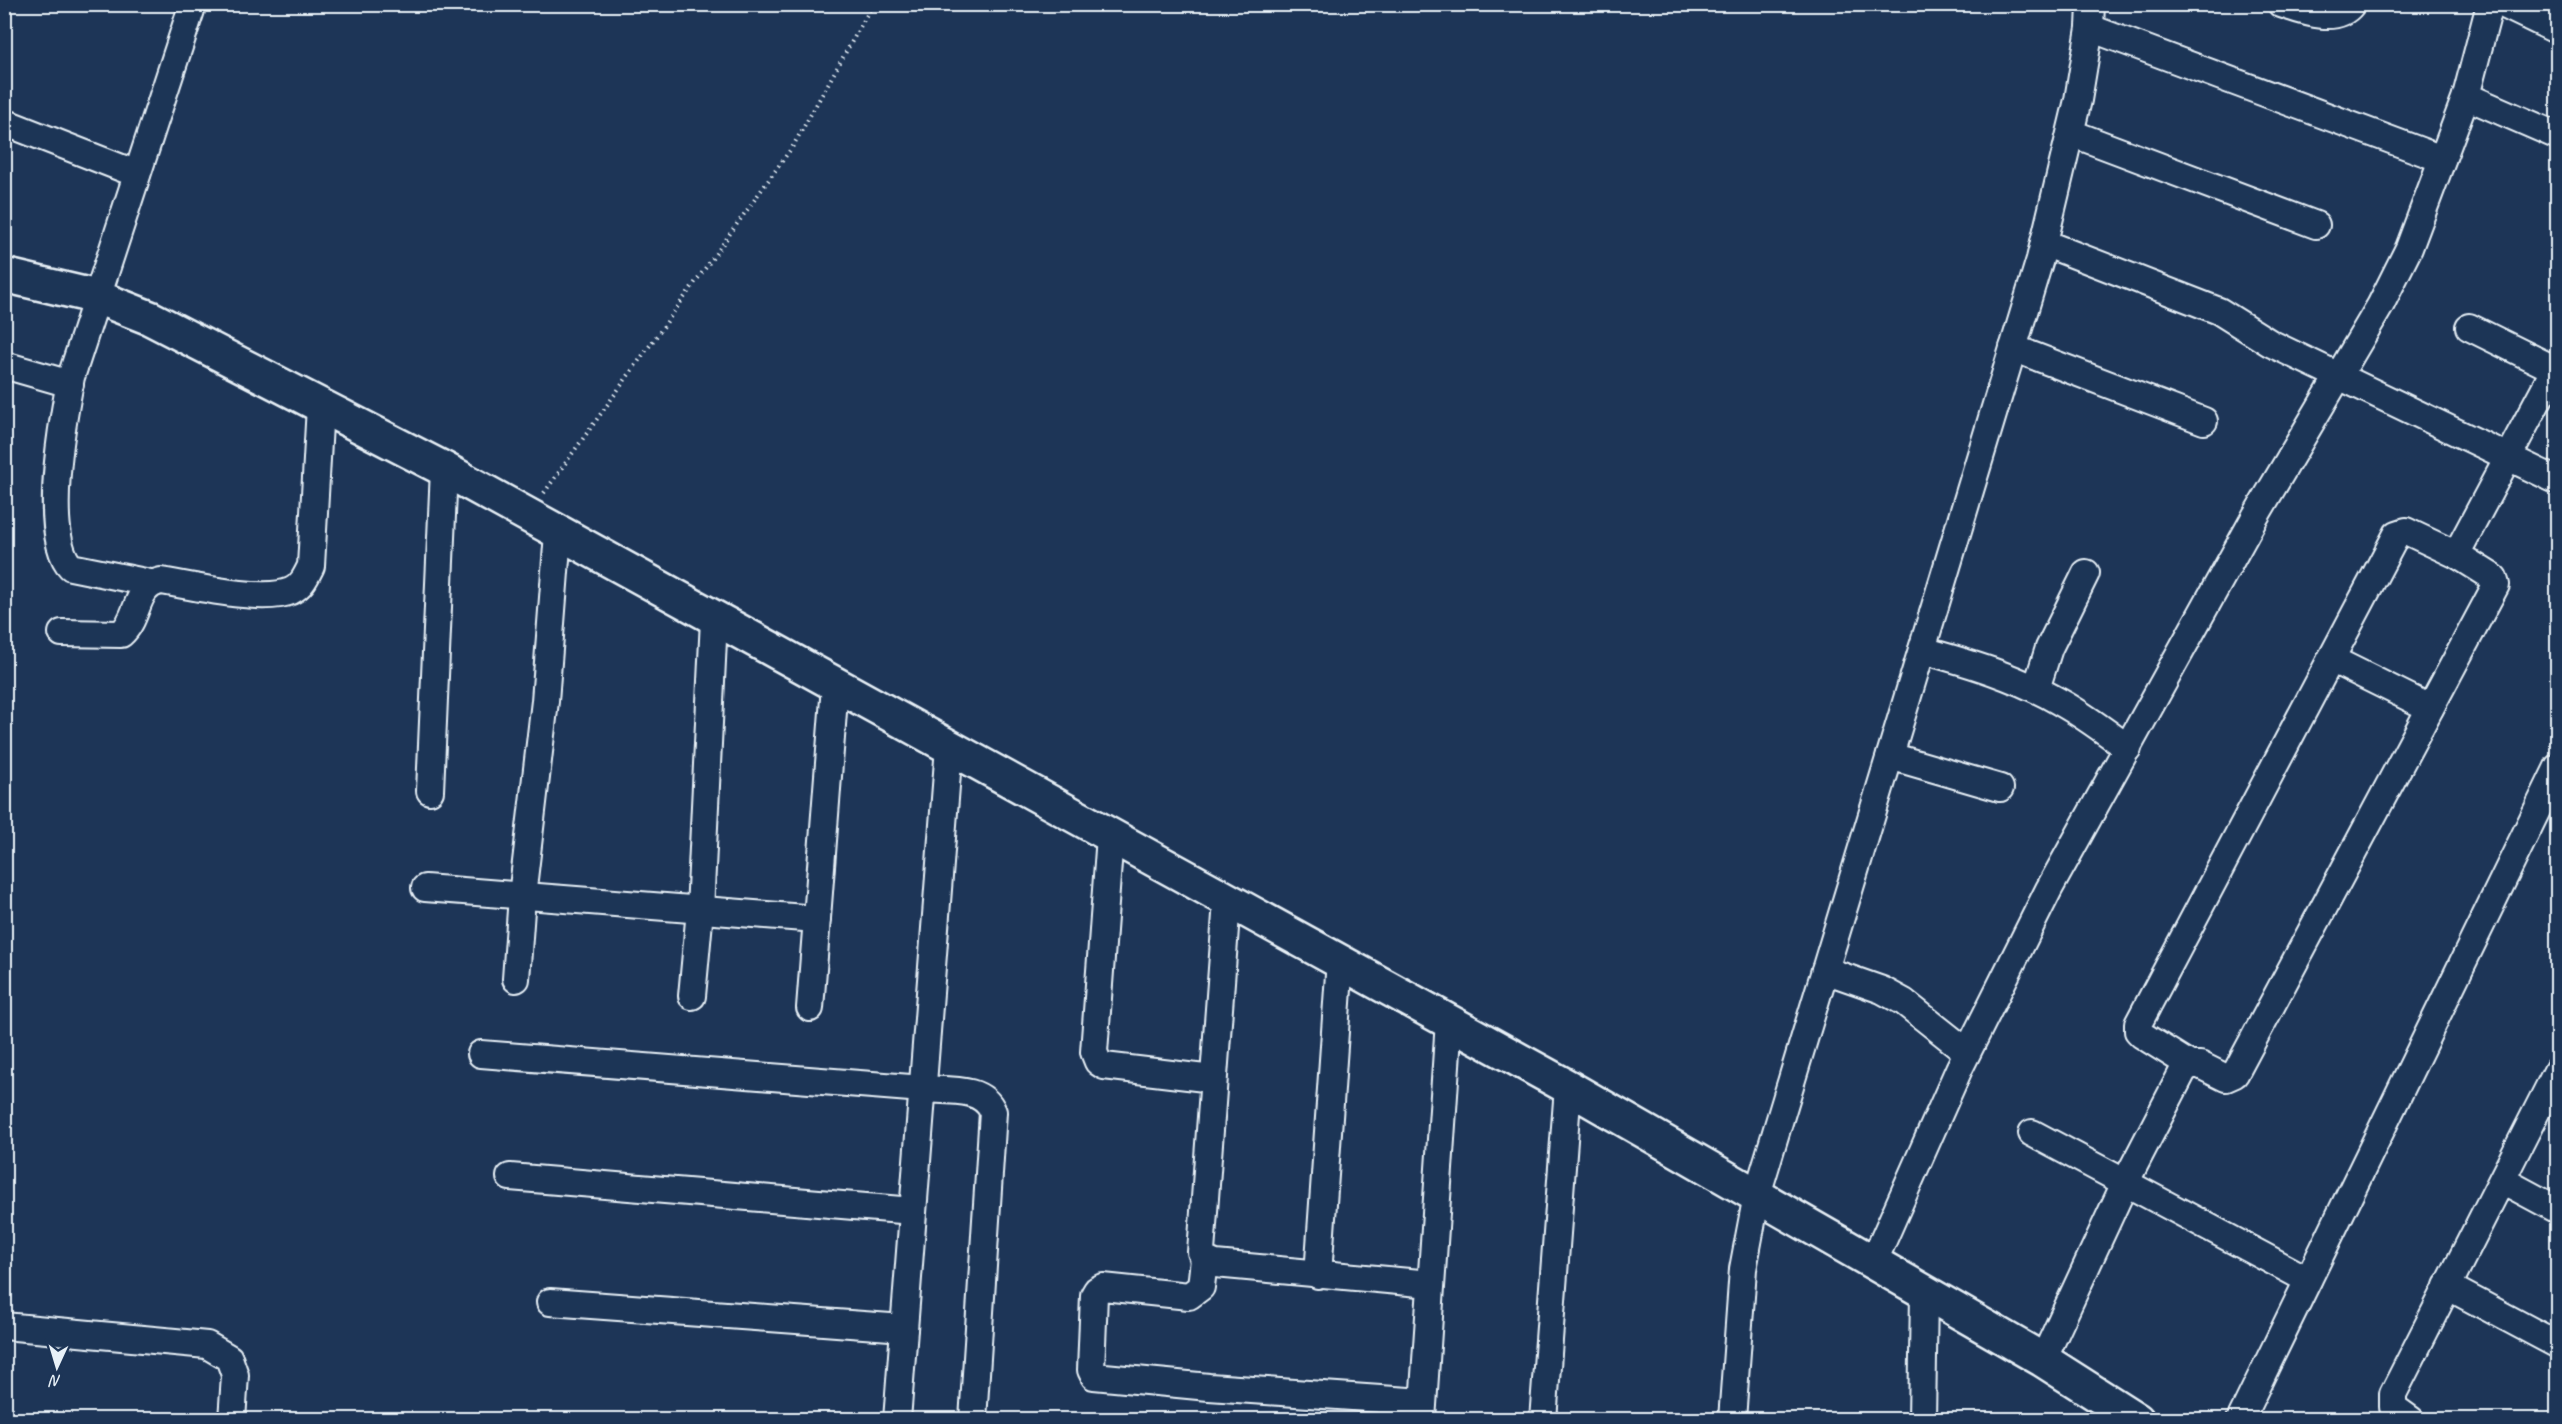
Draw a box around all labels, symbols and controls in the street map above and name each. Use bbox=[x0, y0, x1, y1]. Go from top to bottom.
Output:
north arrow bbox=[27, 1337, 87, 1397]
text: N bbox=[47, 1370, 62, 1391]

